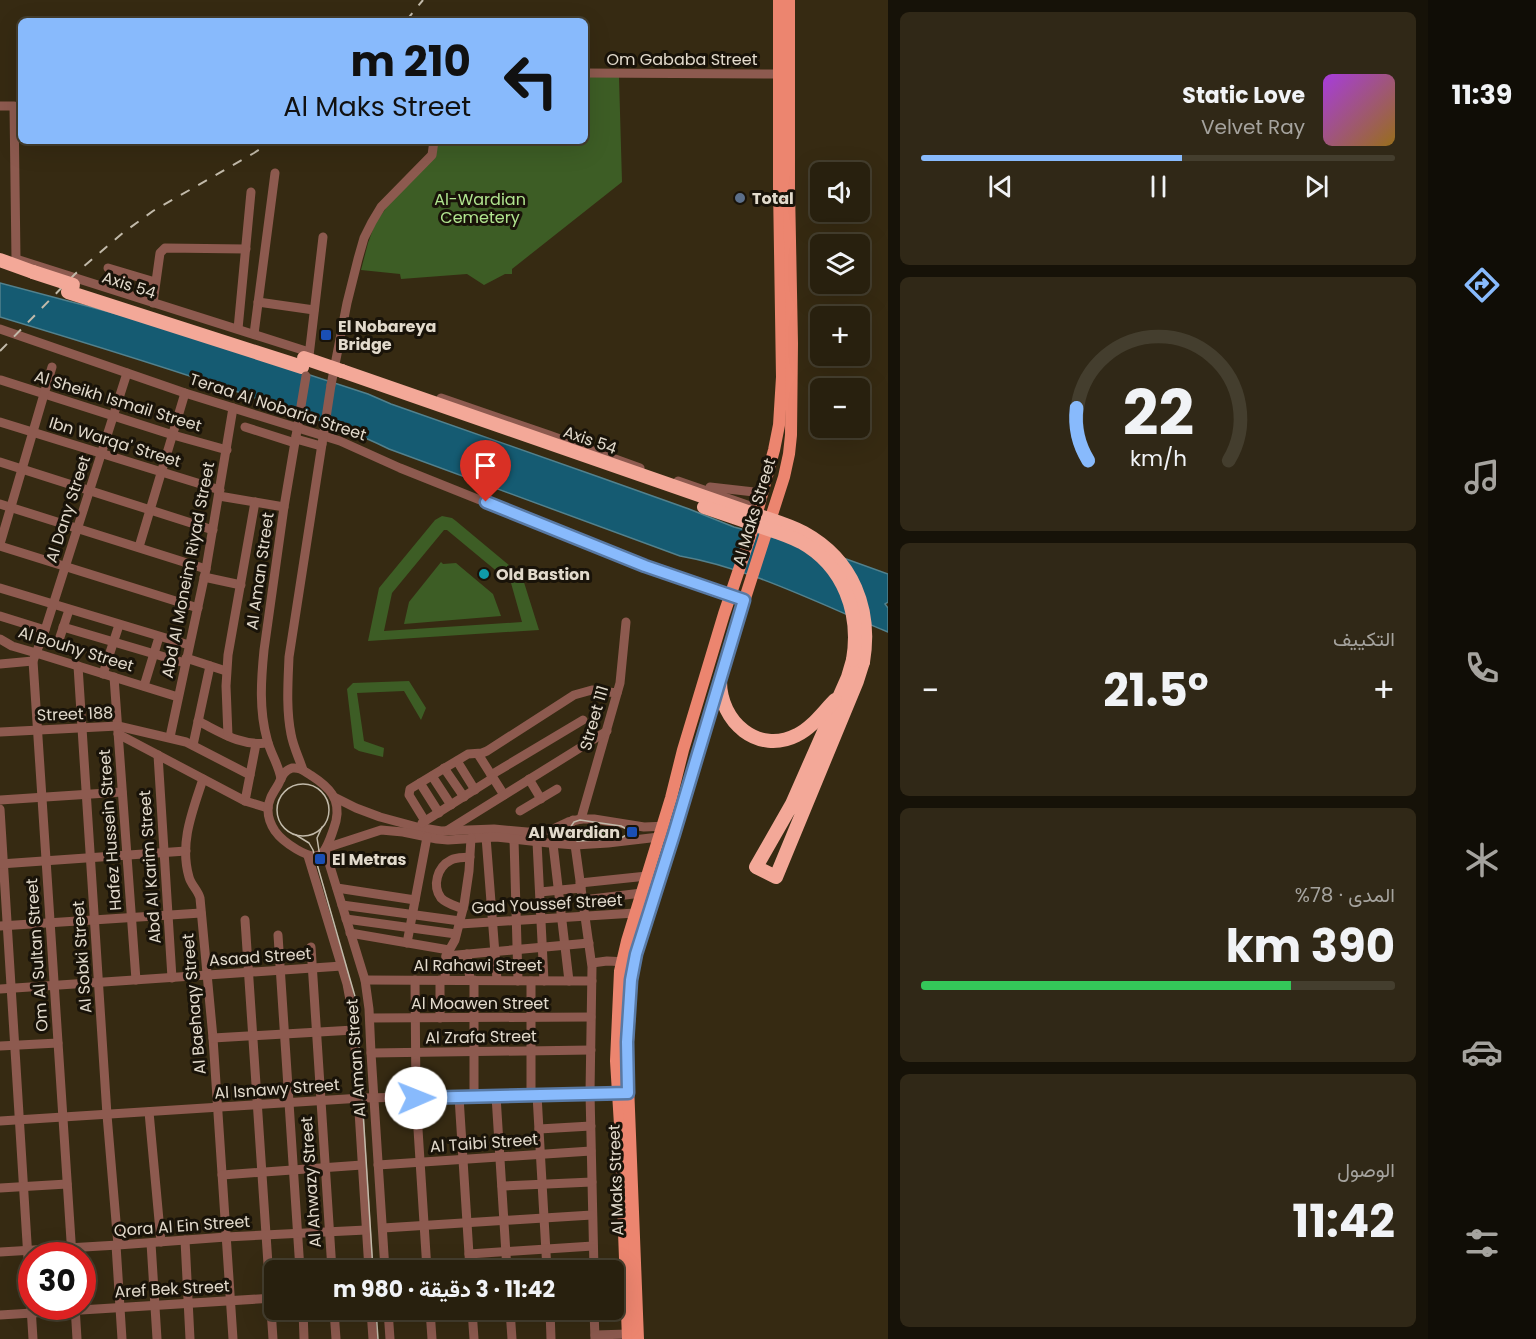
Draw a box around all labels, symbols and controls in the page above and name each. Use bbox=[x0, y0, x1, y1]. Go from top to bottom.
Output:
text: 210 m bbox=[350, 32, 471, 91]
icon: left bbox=[492, 42, 570, 120]
street label: Om Gababa Street bbox=[607, 48, 758, 71]
text: 11:39 bbox=[1452, 76, 1512, 113]
text: Static Love bbox=[1182, 80, 1305, 111]
text: Al Maks Street bbox=[283, 88, 471, 125]
text: Velvet Ray bbox=[1201, 113, 1305, 141]
map controls bbox=[810, 162, 870, 438]
button: sound bbox=[810, 162, 870, 222]
icon: previous bbox=[984, 170, 1017, 203]
icon: pause bbox=[1142, 170, 1175, 203]
icon: next bbox=[1300, 170, 1333, 203]
place label: Total bbox=[752, 187, 794, 210]
park label: Al-Wardian Cemetery bbox=[434, 188, 526, 229]
marker: Total bbox=[733, 191, 747, 205]
button: layers bbox=[810, 234, 870, 294]
icon: directions bbox=[1461, 264, 1503, 306]
street label: Axis 54 bbox=[99, 266, 159, 304]
button: + bbox=[810, 306, 870, 366]
place label: El Nobareya Bridge bbox=[338, 315, 436, 356]
marker: El Nobareya Bridge bbox=[319, 328, 333, 342]
street label: Al Sheikh Ismail Street bbox=[32, 365, 205, 437]
street label: Teraa Al Nobaria Street bbox=[187, 368, 369, 446]
text: 22 bbox=[1122, 369, 1194, 457]
button: − bbox=[810, 378, 870, 438]
street label: Ibn Warqa' Street bbox=[46, 411, 184, 473]
street label: Axis 54 bbox=[560, 420, 620, 460]
pin bbox=[460, 440, 511, 502]
text: km/h bbox=[1129, 444, 1187, 475]
icon: arrive bbox=[469, 449, 502, 482]
street label: Al Dany Street bbox=[40, 452, 96, 566]
street label: Al Maks Street bbox=[727, 455, 781, 569]
icon: music bbox=[1461, 456, 1503, 498]
street label: Abd Al Moneim Riyad Street bbox=[156, 460, 220, 680]
street label: Al Aman Street bbox=[240, 511, 280, 631]
place label: Old Bastion bbox=[496, 563, 590, 586]
marker: Old Bastion bbox=[477, 567, 491, 581]
street label: Al Bouhy Street bbox=[15, 621, 137, 678]
text: التكييف bbox=[1333, 625, 1395, 653]
icon: phone bbox=[1461, 647, 1503, 689]
text: 21.5° bbox=[1103, 659, 1209, 722]
text: − bbox=[921, 667, 939, 714]
text: + bbox=[1372, 667, 1395, 714]
street label: Street 111 bbox=[574, 683, 614, 753]
street label: Street 188 bbox=[36, 701, 114, 727]
street label: Hafez Hussein Street bbox=[93, 748, 127, 912]
street label: Abd Al Karim Street bbox=[133, 789, 167, 944]
place label: Al Wardian bbox=[528, 821, 620, 844]
marker: Al Wardian bbox=[625, 825, 639, 839]
icon: climate bbox=[1461, 839, 1503, 881]
place label: El Metras bbox=[332, 848, 407, 871]
marker: El Metras bbox=[313, 852, 327, 866]
street label: Om Al Sultan Street bbox=[20, 877, 54, 1033]
text: المدى · 78% bbox=[1295, 881, 1395, 909]
street label: Gad Youssef Street bbox=[471, 889, 623, 919]
street label: Al Sobki Street bbox=[67, 900, 97, 1014]
text: 390 km bbox=[1226, 915, 1395, 978]
street label: Al Baehaqy Street bbox=[176, 932, 212, 1076]
street label: Asaad Street bbox=[208, 942, 312, 972]
street label: Al Rahawi Street bbox=[414, 954, 543, 977]
street label: Al Moawen Street bbox=[411, 992, 549, 1015]
street label: Al Aman Street bbox=[340, 998, 372, 1118]
street label: Al Zrafa Street bbox=[425, 1025, 537, 1049]
icon: car bbox=[1461, 1031, 1503, 1073]
position arrow bbox=[384, 1066, 448, 1130]
street label: Al Isnawy Street bbox=[214, 1073, 341, 1105]
street label: Al Ahwazy Street bbox=[295, 1116, 327, 1248]
street label: Al Maks Street bbox=[603, 1124, 629, 1236]
street label: Al Taibi Street bbox=[429, 1128, 539, 1158]
text: الوصول bbox=[1337, 1156, 1395, 1184]
text: 11:42 bbox=[1292, 1190, 1395, 1253]
street label: Qora Al Ein Street bbox=[113, 1210, 251, 1242]
icon: filters bbox=[1461, 1222, 1503, 1264]
speed limit sign: 30 bbox=[18, 1242, 96, 1320]
street label: Aref Bek Street bbox=[114, 1274, 230, 1304]
text: 11:42 · 3 دقيقة · 980 m bbox=[333, 1274, 555, 1305]

